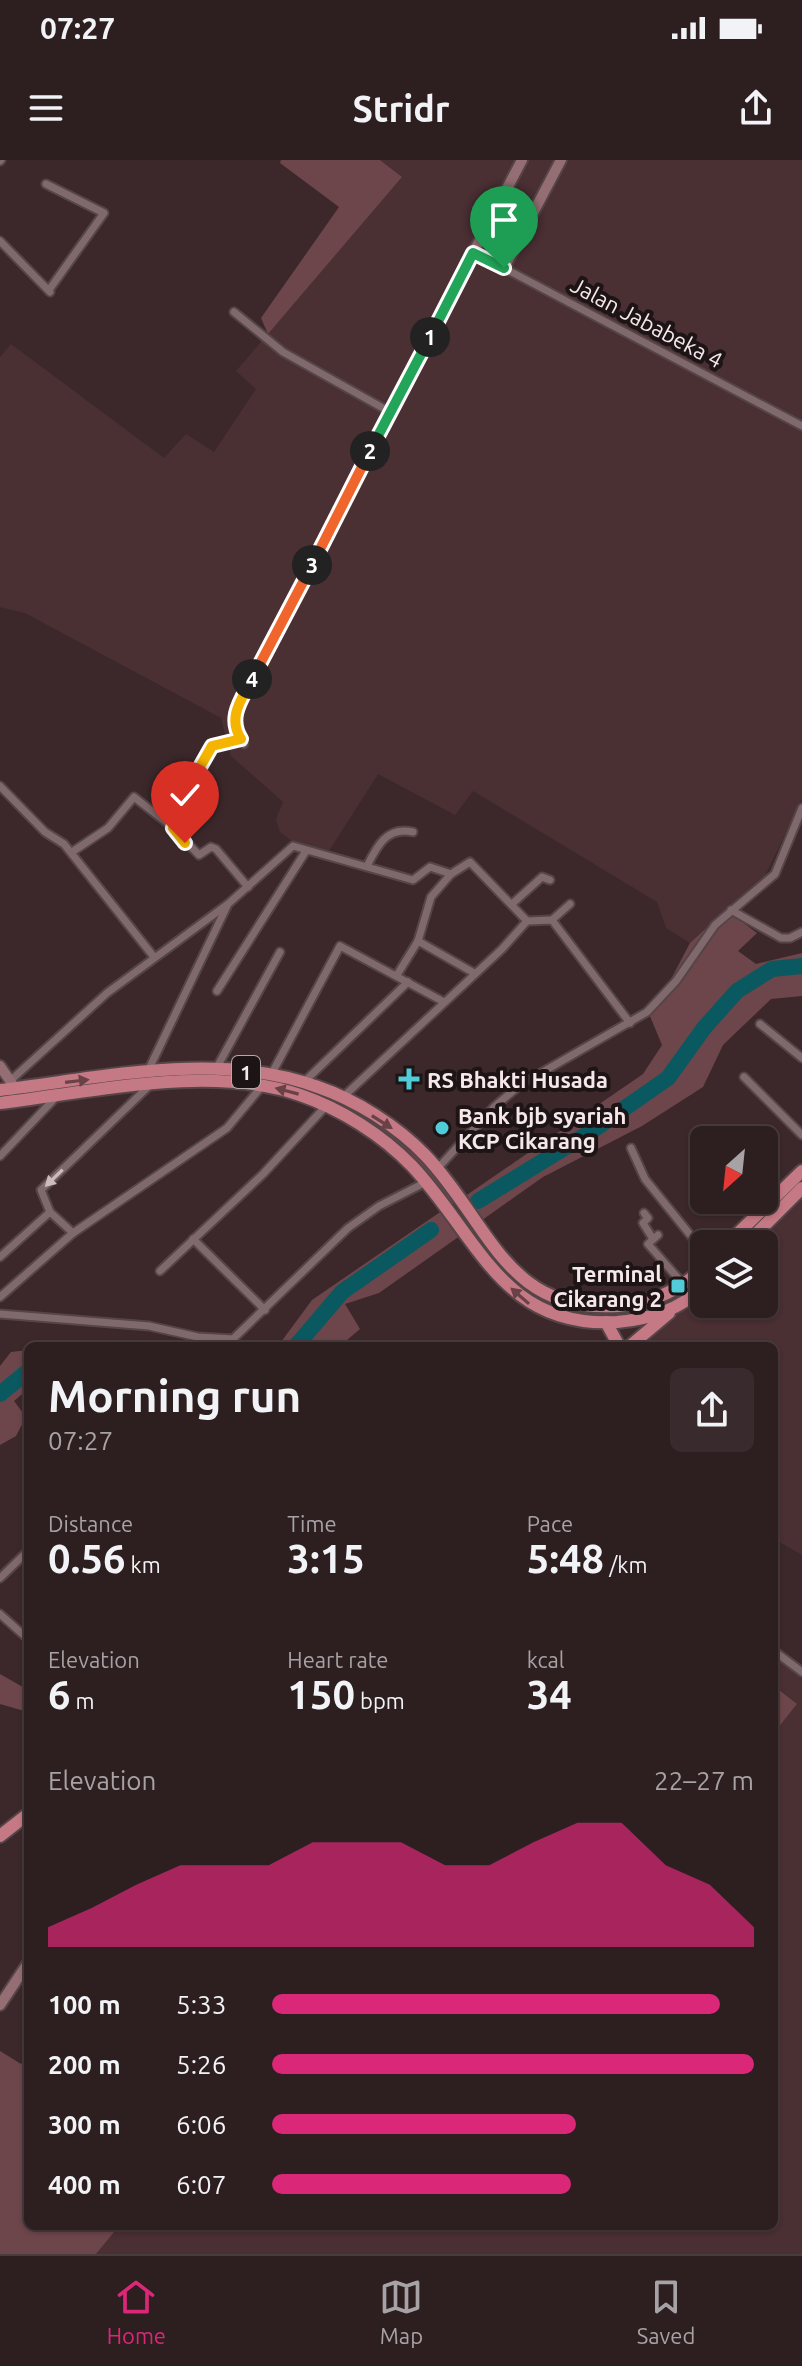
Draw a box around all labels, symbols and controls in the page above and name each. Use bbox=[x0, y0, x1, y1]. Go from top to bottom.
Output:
text: 07:27 bbox=[40, 11, 115, 45]
icon: menu bbox=[24, 86, 68, 130]
icon: share bbox=[734, 86, 778, 130]
text: Stridr bbox=[352, 88, 450, 129]
pin bbox=[470, 186, 538, 268]
icon: arrive bbox=[482, 198, 526, 242]
street label: Jalan Jababeka 4 bbox=[567, 272, 727, 372]
pin: 1 bbox=[410, 317, 450, 357]
text: 1 bbox=[424, 324, 436, 349]
pin: 2 bbox=[350, 431, 390, 471]
text: 2 bbox=[364, 438, 376, 463]
pin: 3 bbox=[292, 545, 332, 585]
text: 3 bbox=[306, 552, 318, 577]
pin: 4 bbox=[232, 659, 272, 699]
text: 4 bbox=[246, 666, 258, 691]
pin bbox=[151, 761, 219, 843]
icon: check bbox=[163, 773, 207, 817]
road number: 1 bbox=[232, 1056, 260, 1088]
place label: RS Bhakti Husada bbox=[427, 1067, 608, 1092]
marker: RS Bhakti Husada bbox=[398, 1068, 420, 1090]
one-way arrow bbox=[65, 1075, 90, 1088]
one-way arrow bbox=[275, 1085, 300, 1097]
place label: Bank bjb syariah KCP Cikarang bbox=[458, 1103, 626, 1153]
one-way arrow bbox=[371, 1114, 393, 1128]
marker: Bank bjb syariah KCP Cikarang bbox=[433, 1119, 451, 1137]
north arrow bbox=[690, 1126, 778, 1214]
map controls bbox=[690, 1126, 778, 1318]
one-way arrow bbox=[45, 1168, 64, 1187]
button: layers bbox=[690, 1230, 778, 1318]
place label: Terminal Cikarang 2 bbox=[553, 1261, 662, 1311]
marker: Terminal Cikarang 2 bbox=[669, 1277, 687, 1295]
one-way arrow bbox=[511, 1287, 530, 1305]
button: share bbox=[670, 1368, 754, 1452]
text: Morning run bbox=[48, 1371, 301, 1420]
text: 07:27 bbox=[48, 1426, 113, 1455]
text: Distance bbox=[48, 1511, 133, 1536]
text: Time bbox=[287, 1511, 337, 1536]
text: Pace bbox=[527, 1511, 573, 1536]
text: 0.56 bbox=[48, 1536, 126, 1581]
text: 3:15 bbox=[287, 1536, 365, 1581]
text: 5:48 bbox=[527, 1536, 604, 1581]
text: km bbox=[126, 1552, 161, 1577]
text: /km bbox=[604, 1552, 647, 1577]
text: Elevation bbox=[48, 1647, 140, 1672]
text: Heart rate bbox=[287, 1647, 389, 1672]
text: kcal bbox=[527, 1647, 565, 1672]
text: 6 bbox=[48, 1672, 71, 1717]
text: 150 bbox=[287, 1672, 355, 1717]
text: 34 bbox=[527, 1672, 572, 1717]
text: m bbox=[71, 1688, 95, 1713]
text: bpm bbox=[355, 1688, 405, 1713]
text: Elevation bbox=[48, 1766, 156, 1795]
text: 22–27 m bbox=[654, 1766, 754, 1795]
text: 100 m bbox=[48, 1990, 121, 2019]
text: 5:33 bbox=[176, 1990, 226, 2019]
text: 200 m bbox=[48, 2050, 121, 2079]
text: 5:26 bbox=[176, 2050, 226, 2079]
text: 300 m bbox=[48, 2110, 121, 2139]
text: 6:06 bbox=[176, 2110, 226, 2139]
text: 400 m bbox=[48, 2170, 121, 2199]
text: 6:07 bbox=[176, 2170, 226, 2199]
tab: Home bbox=[107, 2275, 166, 2348]
tab: Map bbox=[379, 2275, 423, 2348]
tab: Saved bbox=[637, 2275, 695, 2348]

